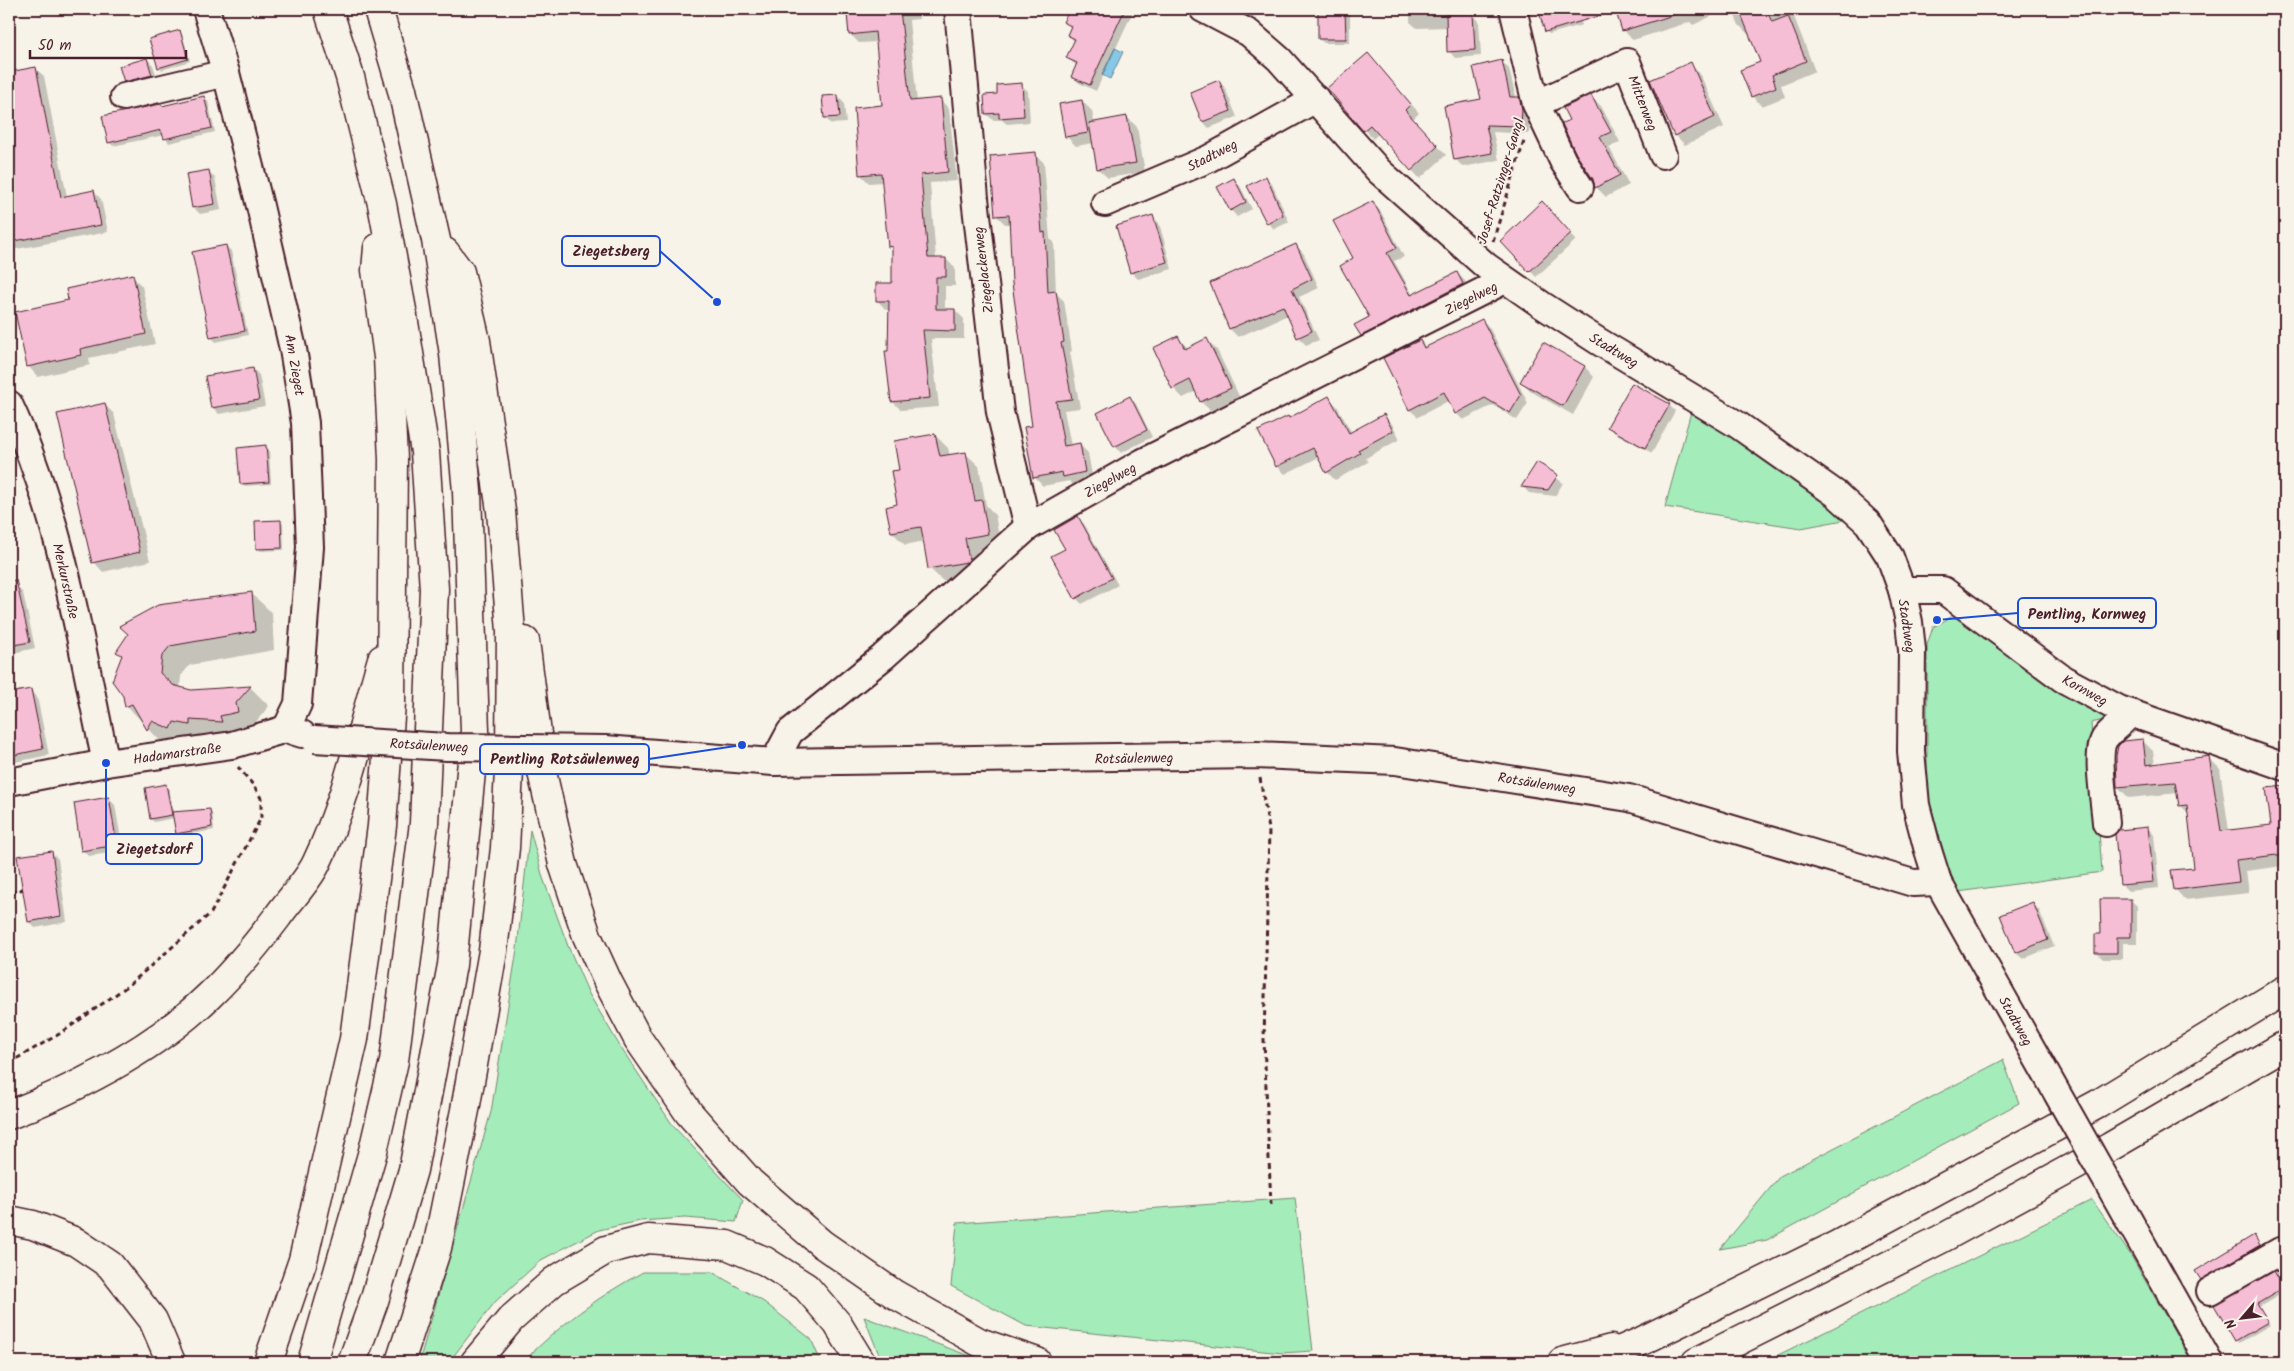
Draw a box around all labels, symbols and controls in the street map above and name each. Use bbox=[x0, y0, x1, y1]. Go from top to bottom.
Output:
scale bar bbox=[30, 28, 186, 60]
text: 50 m bbox=[38, 34, 72, 58]
street label: Mitterweg bbox=[1621, 72, 1663, 135]
street label: Josef-Ratzinger-Gangl bbox=[1471, 115, 1531, 247]
street label: Stadtweg bbox=[1183, 134, 1242, 178]
street label: Ziegelackerweg bbox=[968, 225, 1000, 315]
callout: Ziegetsberg bbox=[562, 236, 660, 266]
text: Ziegetsberg bbox=[572, 240, 650, 264]
street label: Ziegelweg bbox=[1441, 276, 1502, 322]
street label: Stadtweg bbox=[1585, 327, 1642, 374]
street label: Am Zieget bbox=[278, 333, 310, 398]
street label: Ziegelweg bbox=[1080, 457, 1141, 504]
street label: Merkurstraße bbox=[46, 541, 85, 622]
street label: Stadtweg bbox=[1891, 598, 1921, 655]
callout: Pentling, Kornweg bbox=[2018, 598, 2156, 628]
text: Pentling, Kornweg bbox=[2028, 603, 2146, 627]
street label: Kornweg bbox=[2058, 669, 2111, 712]
street label: Rotsäulenweg bbox=[389, 733, 469, 759]
street label: Hadamarstraße bbox=[132, 737, 223, 771]
callout: Pentling Rotsäulenweg bbox=[480, 744, 649, 774]
street label: Rotsäulenweg bbox=[1094, 747, 1174, 771]
text: Pentling Rotsäulenweg bbox=[490, 748, 640, 772]
street label: Rotsäulenweg bbox=[1496, 767, 1577, 801]
callout: Ziegetsdorf bbox=[106, 834, 202, 864]
text: Ziegetsdorf bbox=[116, 838, 194, 862]
street label: Stadtweg bbox=[1992, 992, 2038, 1051]
north arrow bbox=[2216, 1294, 2266, 1344]
text: N bbox=[2220, 1314, 2243, 1333]

